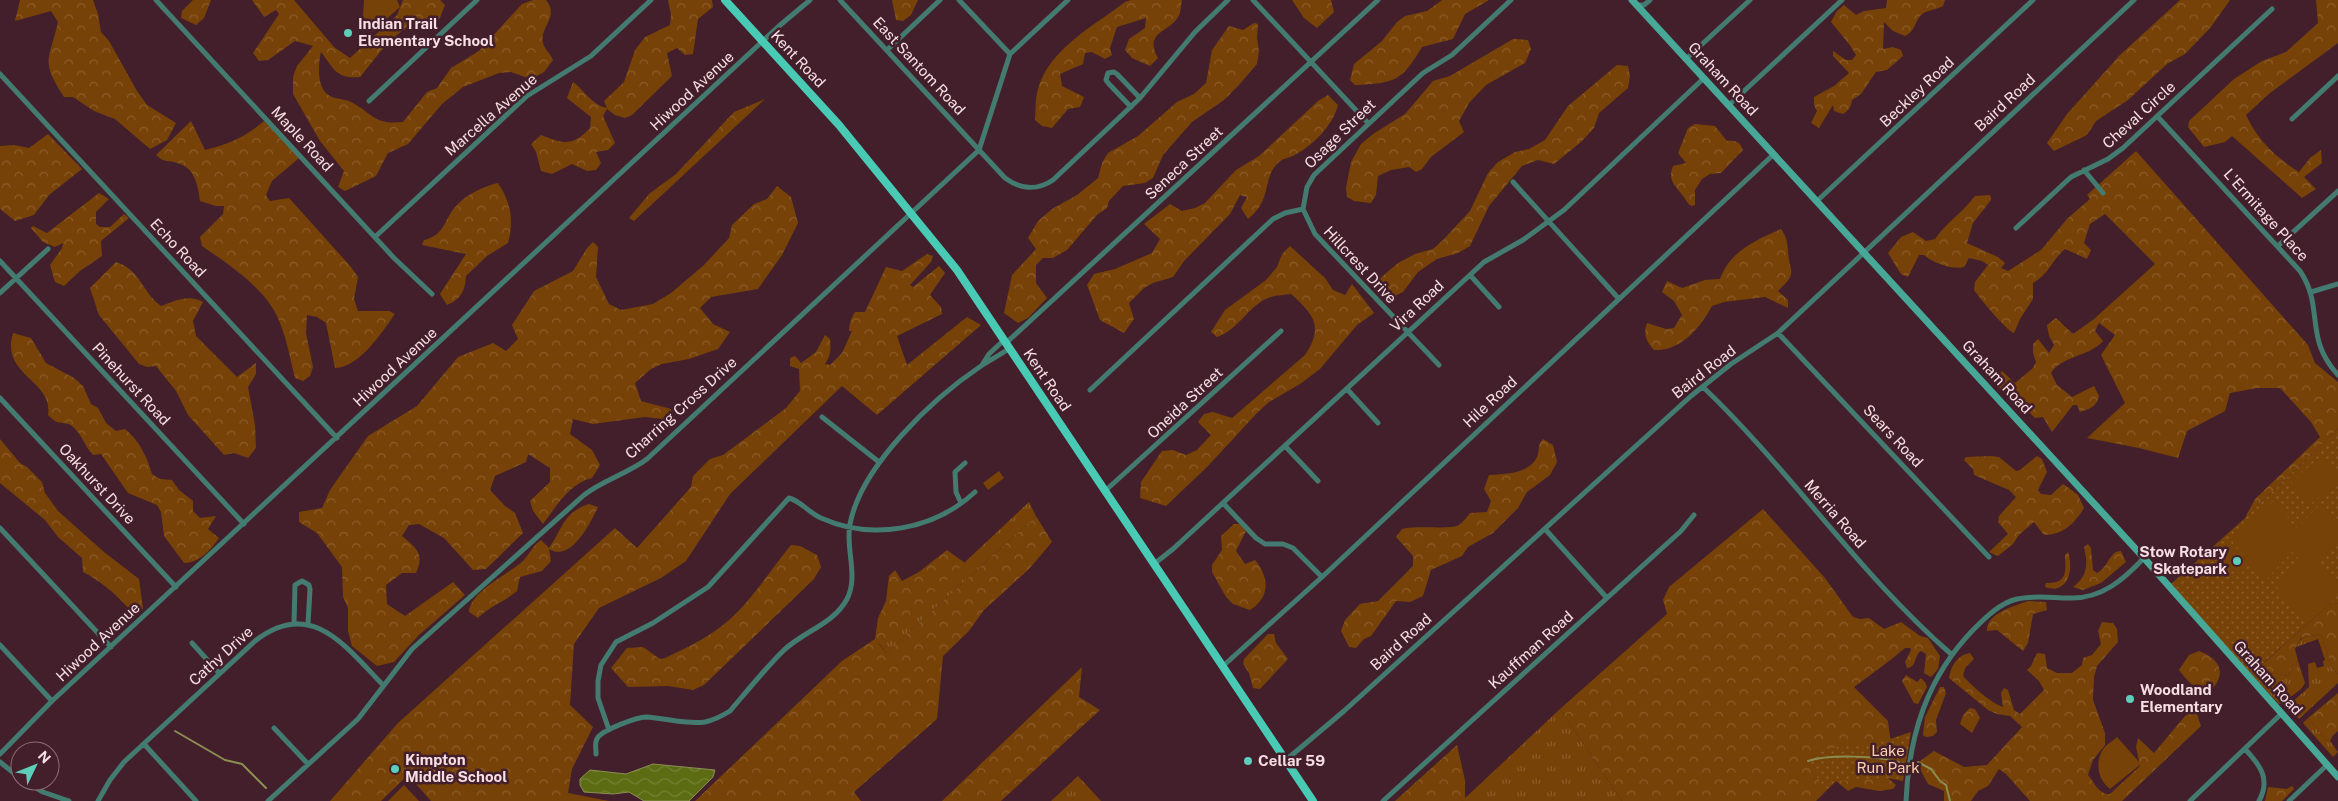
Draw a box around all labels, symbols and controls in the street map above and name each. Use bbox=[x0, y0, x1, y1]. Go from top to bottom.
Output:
street label: East Santom Road bbox=[870, 13, 969, 118]
place label: Indian Trail Elementary School bbox=[358, 15, 494, 49]
marker: Indian Trail Elementary School bbox=[342, 27, 354, 39]
street label: Kent Road bbox=[768, 27, 829, 91]
street label: Graham Road bbox=[1685, 39, 1762, 119]
street label: Hiwood Avenue bbox=[646, 48, 737, 134]
street label: Beckley Road bbox=[1876, 53, 1957, 130]
street label: Marcella Avenue bbox=[441, 70, 540, 159]
street label: Baird Road bbox=[1971, 70, 2038, 135]
street label: Cheval Circle bbox=[2099, 78, 2178, 152]
street label: Osage Street bbox=[1301, 96, 1379, 172]
street label: Maple Road bbox=[268, 103, 337, 175]
street label: Seneca Street bbox=[1141, 122, 1226, 203]
street label: L'Ermitage Place bbox=[2221, 165, 2312, 264]
street label: Echo Road bbox=[147, 215, 210, 280]
street label: Hillcrest Drive bbox=[1320, 223, 1400, 307]
street label: Vira Road bbox=[1386, 277, 1447, 335]
street label: Hiwood Avenue bbox=[349, 324, 440, 410]
street label: Graham Road bbox=[1959, 337, 2036, 417]
street label: Pinehurst Road bbox=[89, 339, 174, 428]
street label: Baird Road bbox=[1669, 342, 1739, 402]
street label: Kent Road bbox=[1020, 345, 1074, 414]
street label: Charring Cross Drive bbox=[622, 353, 740, 462]
street label: Oneida Street bbox=[1144, 363, 1226, 442]
street label: Hile Road bbox=[1459, 373, 1520, 431]
street label: Sears Road bbox=[1860, 401, 1927, 470]
street label: Oakhurst Drive bbox=[56, 440, 139, 527]
street label: Merria Road bbox=[1801, 476, 1870, 551]
place label: Stow Rotary Skatepark bbox=[2139, 543, 2228, 577]
marker: Stow Rotary Skatepark bbox=[2231, 555, 2243, 567]
street label: Hiwood Avenue bbox=[52, 599, 143, 685]
street label: Kauffman Road bbox=[1485, 607, 1576, 692]
street label: Baird Road bbox=[1367, 610, 1435, 673]
street label: Cathy Drive bbox=[185, 623, 256, 689]
street label: Graham Road bbox=[2231, 637, 2306, 718]
place label: Woodland Elementary bbox=[2140, 681, 2223, 715]
marker: Woodland Elementary bbox=[2124, 693, 2136, 705]
north arrow bbox=[10, 741, 60, 791]
park label: Lake Run Park bbox=[1856, 742, 1920, 776]
text: N bbox=[35, 748, 54, 767]
place label: Kimpton Middle School bbox=[405, 751, 507, 785]
place label: Cellar 59 bbox=[1258, 752, 1325, 769]
marker: Cellar 59 bbox=[1242, 755, 1254, 767]
marker: Kimpton Middle School bbox=[389, 763, 401, 775]

